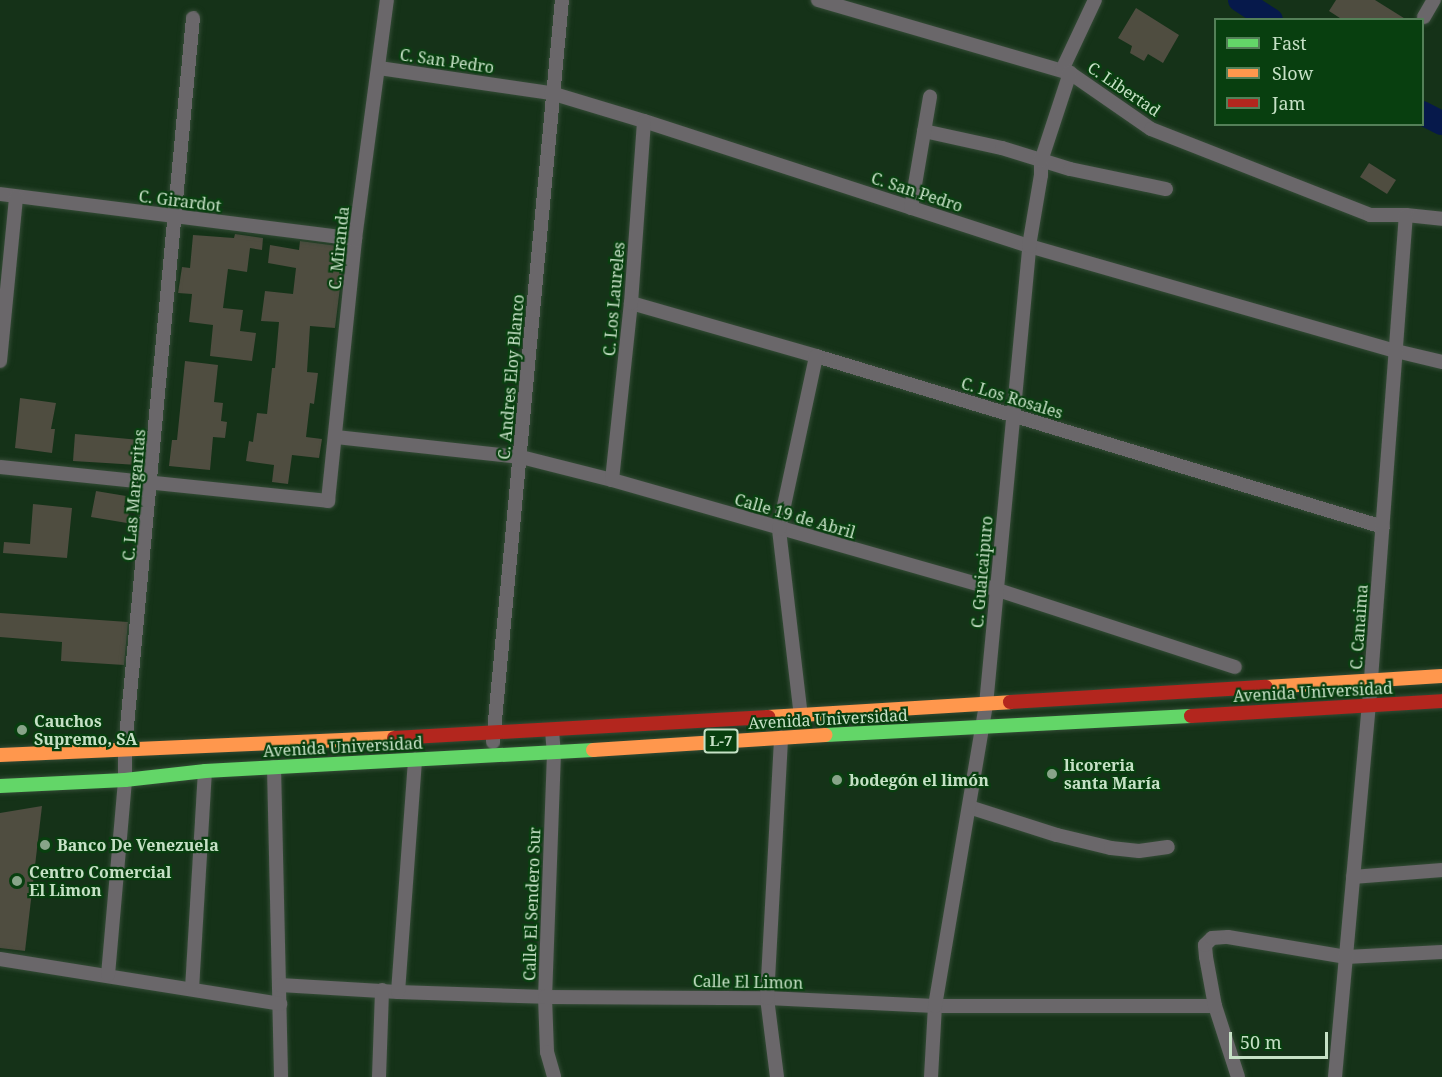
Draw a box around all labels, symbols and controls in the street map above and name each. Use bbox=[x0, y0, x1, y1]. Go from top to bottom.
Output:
legend bbox=[1214, 18, 1424, 126]
text: Fast bbox=[1272, 31, 1307, 55]
street label: C. San Pedro bbox=[399, 45, 495, 77]
street label: C. Libertad bbox=[1084, 58, 1164, 120]
text: Slow bbox=[1272, 61, 1313, 85]
text: Jam bbox=[1272, 91, 1306, 115]
street label: C. San Pedro bbox=[869, 168, 965, 216]
street label: C. Girardot bbox=[138, 186, 222, 216]
street label: C. Miranda bbox=[325, 205, 353, 291]
street label: C. Los Laureles bbox=[599, 241, 629, 357]
street label: C. Andres Eloy Blanco bbox=[494, 294, 528, 460]
street label: C. Los Rosales bbox=[959, 373, 1065, 423]
street label: C. Las Margaritas bbox=[119, 428, 149, 562]
street label: Calle 19 de Abril bbox=[732, 490, 858, 542]
street label: C. Guaicaipuro bbox=[968, 515, 996, 629]
street label: C. Canaima bbox=[1346, 584, 1372, 670]
street label: Avenida Universidad bbox=[1233, 678, 1393, 706]
street label: Avenida Universidad bbox=[748, 705, 908, 733]
place label: Cauchos Supremo, SA bbox=[34, 711, 137, 749]
marker: Cauchos Supremo, SA bbox=[15, 723, 29, 737]
road number: L-7 bbox=[703, 729, 739, 753]
street label: Avenida Universidad bbox=[263, 733, 423, 761]
place label: licoreria santa María bbox=[1064, 755, 1161, 793]
marker: licoreria santa María bbox=[1045, 767, 1059, 781]
place label: bodegón el limón bbox=[849, 770, 989, 790]
marker: bodegón el limón bbox=[830, 773, 844, 787]
street label: Calle El Sendero Sur bbox=[520, 827, 544, 981]
place label: Banco De Venezuela bbox=[57, 835, 219, 855]
marker: Banco De Venezuela bbox=[38, 838, 52, 852]
place label: Centro Comercial El Limon bbox=[29, 862, 171, 900]
marker: Centro Comercial El Limon bbox=[10, 874, 24, 888]
street label: Calle El Limon bbox=[693, 971, 803, 993]
scale bar bbox=[1232, 1020, 1331, 1058]
text: 50 m bbox=[1240, 1030, 1282, 1054]

